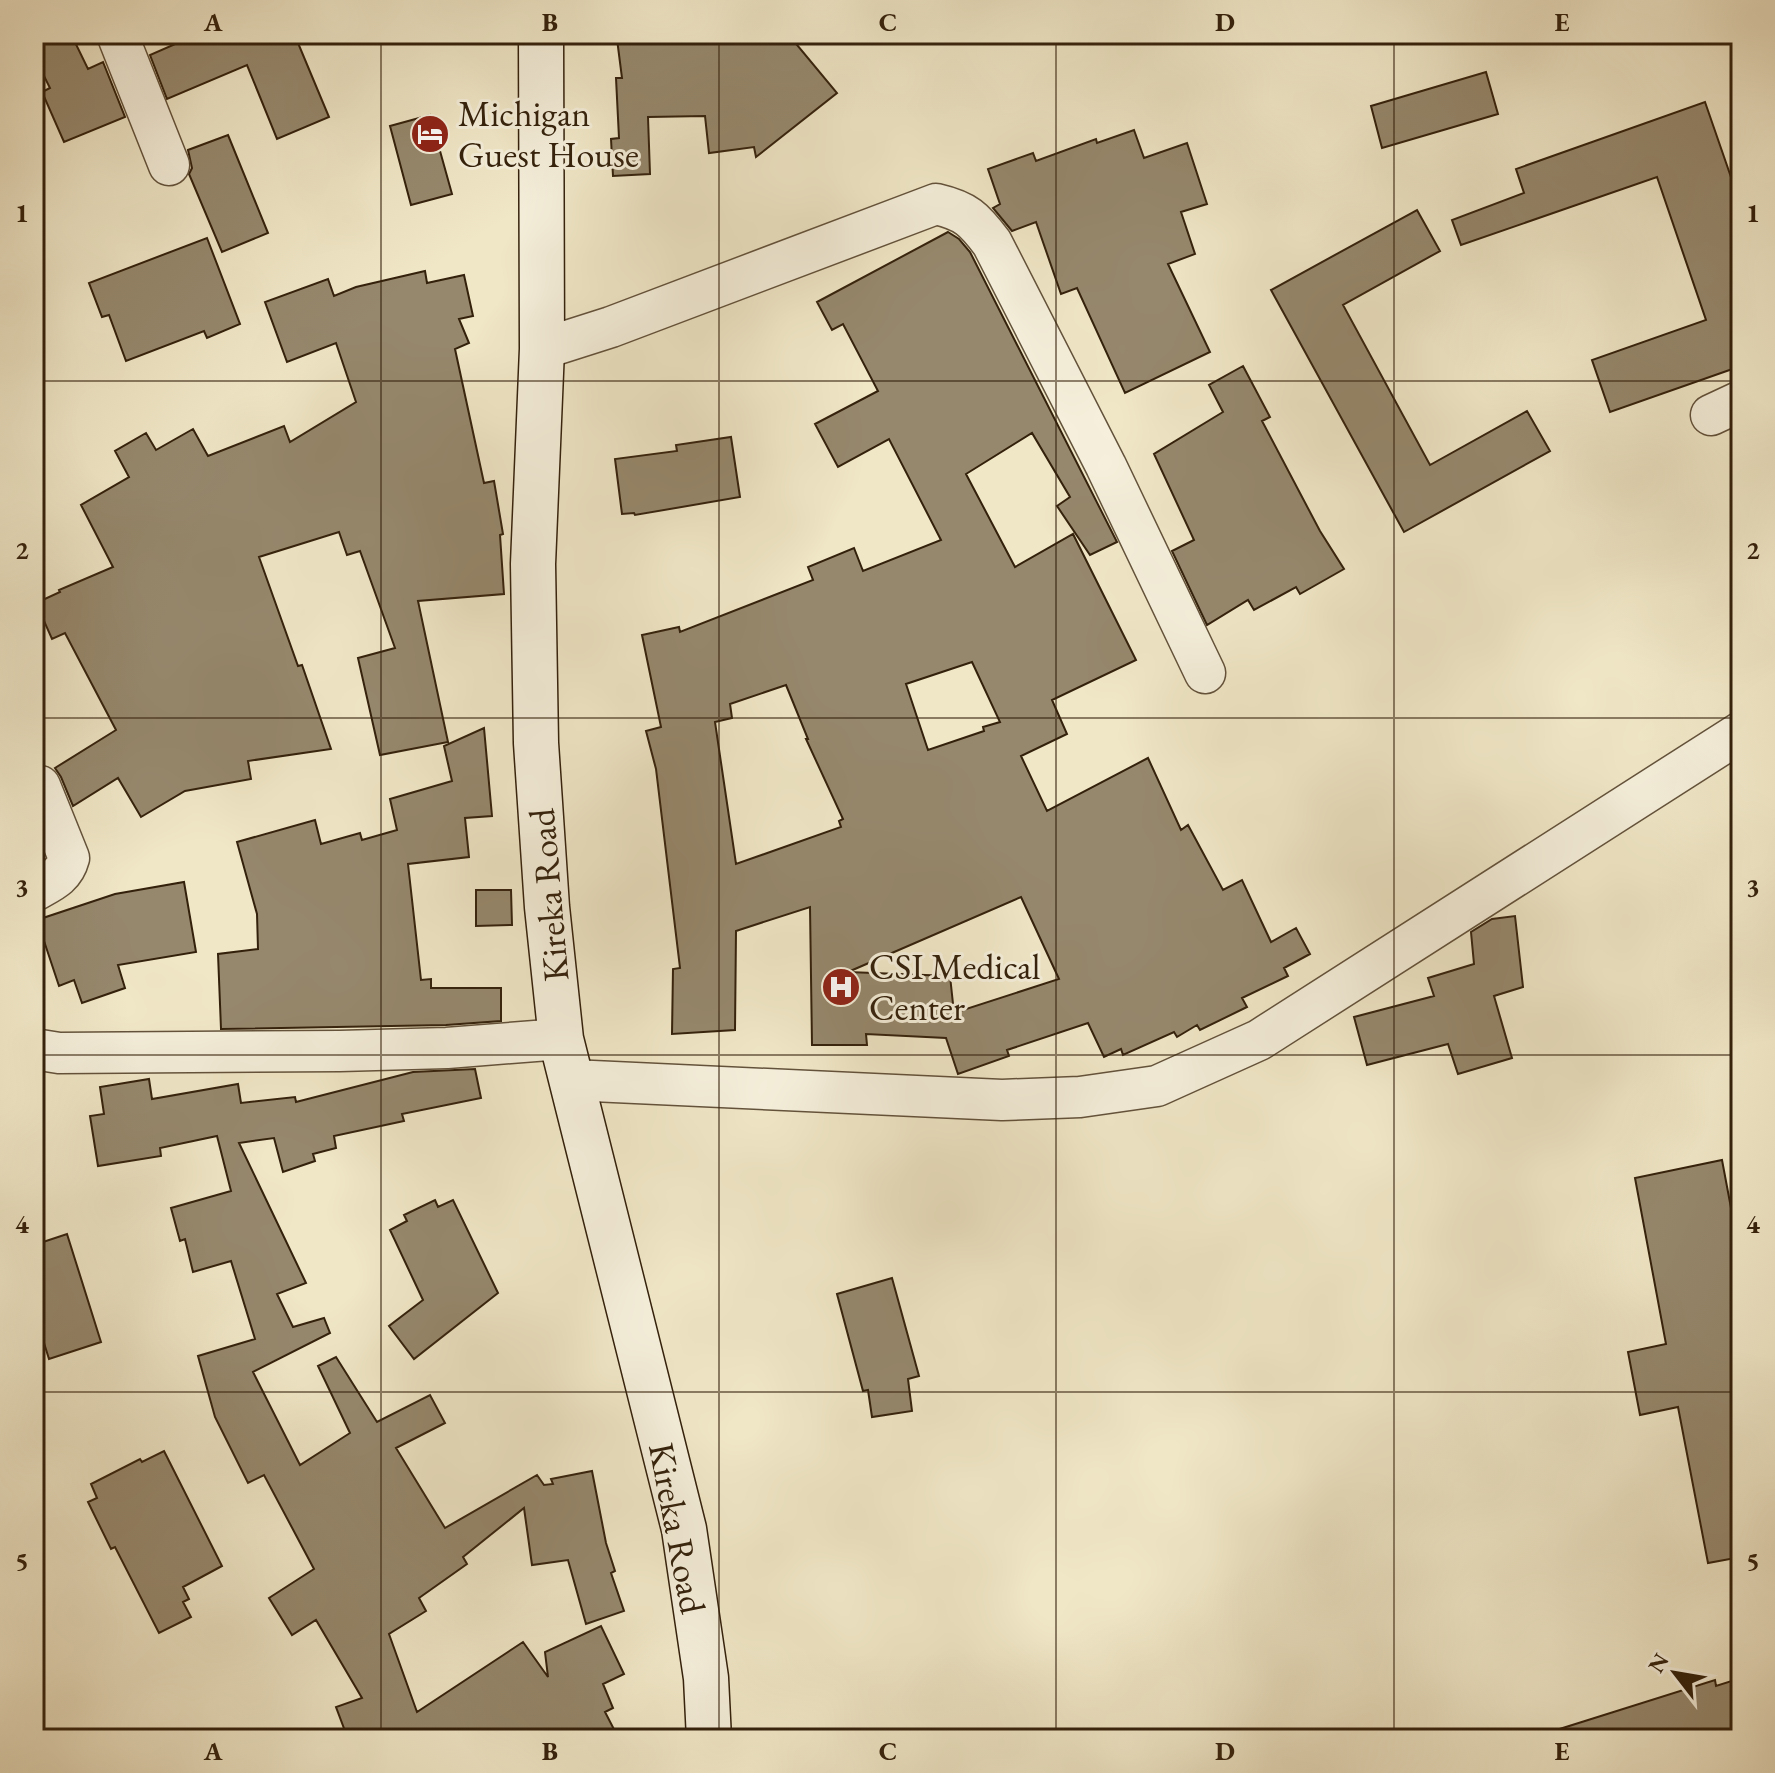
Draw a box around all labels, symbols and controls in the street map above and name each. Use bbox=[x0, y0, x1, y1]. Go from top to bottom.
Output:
text: A bbox=[203, 5, 223, 39]
text: B bbox=[542, 5, 558, 39]
text: C bbox=[879, 5, 897, 39]
text: D bbox=[1215, 5, 1235, 39]
text: E bbox=[1555, 5, 1570, 39]
place label: Michigan Guest House bbox=[458, 90, 639, 178]
hotel icon: Michigan Guest House bbox=[409, 113, 451, 155]
text: 1 bbox=[15, 196, 29, 230]
text: 1 bbox=[1746, 196, 1760, 230]
text: 2 bbox=[15, 533, 29, 567]
text: 2 bbox=[1746, 533, 1760, 567]
street label: Kireka Road bbox=[517, 806, 579, 983]
text: 3 bbox=[15, 870, 29, 904]
text: 3 bbox=[1746, 870, 1760, 904]
place label: CSI Medical Center bbox=[869, 943, 1040, 1031]
hospital icon: CSI Medical Center bbox=[820, 966, 862, 1008]
text: 4 bbox=[15, 1207, 29, 1241]
text: 4 bbox=[1746, 1207, 1760, 1241]
street label: Kireka Road bbox=[638, 1439, 717, 1618]
text: 5 bbox=[15, 1544, 29, 1578]
text: 5 bbox=[1746, 1544, 1760, 1578]
north arrow bbox=[1635, 1633, 1715, 1713]
text: N bbox=[1641, 1648, 1675, 1678]
text: A bbox=[203, 1734, 223, 1768]
text: B bbox=[542, 1734, 558, 1768]
text: C bbox=[879, 1734, 897, 1768]
text: D bbox=[1215, 1734, 1235, 1768]
text: E bbox=[1555, 1734, 1570, 1768]

